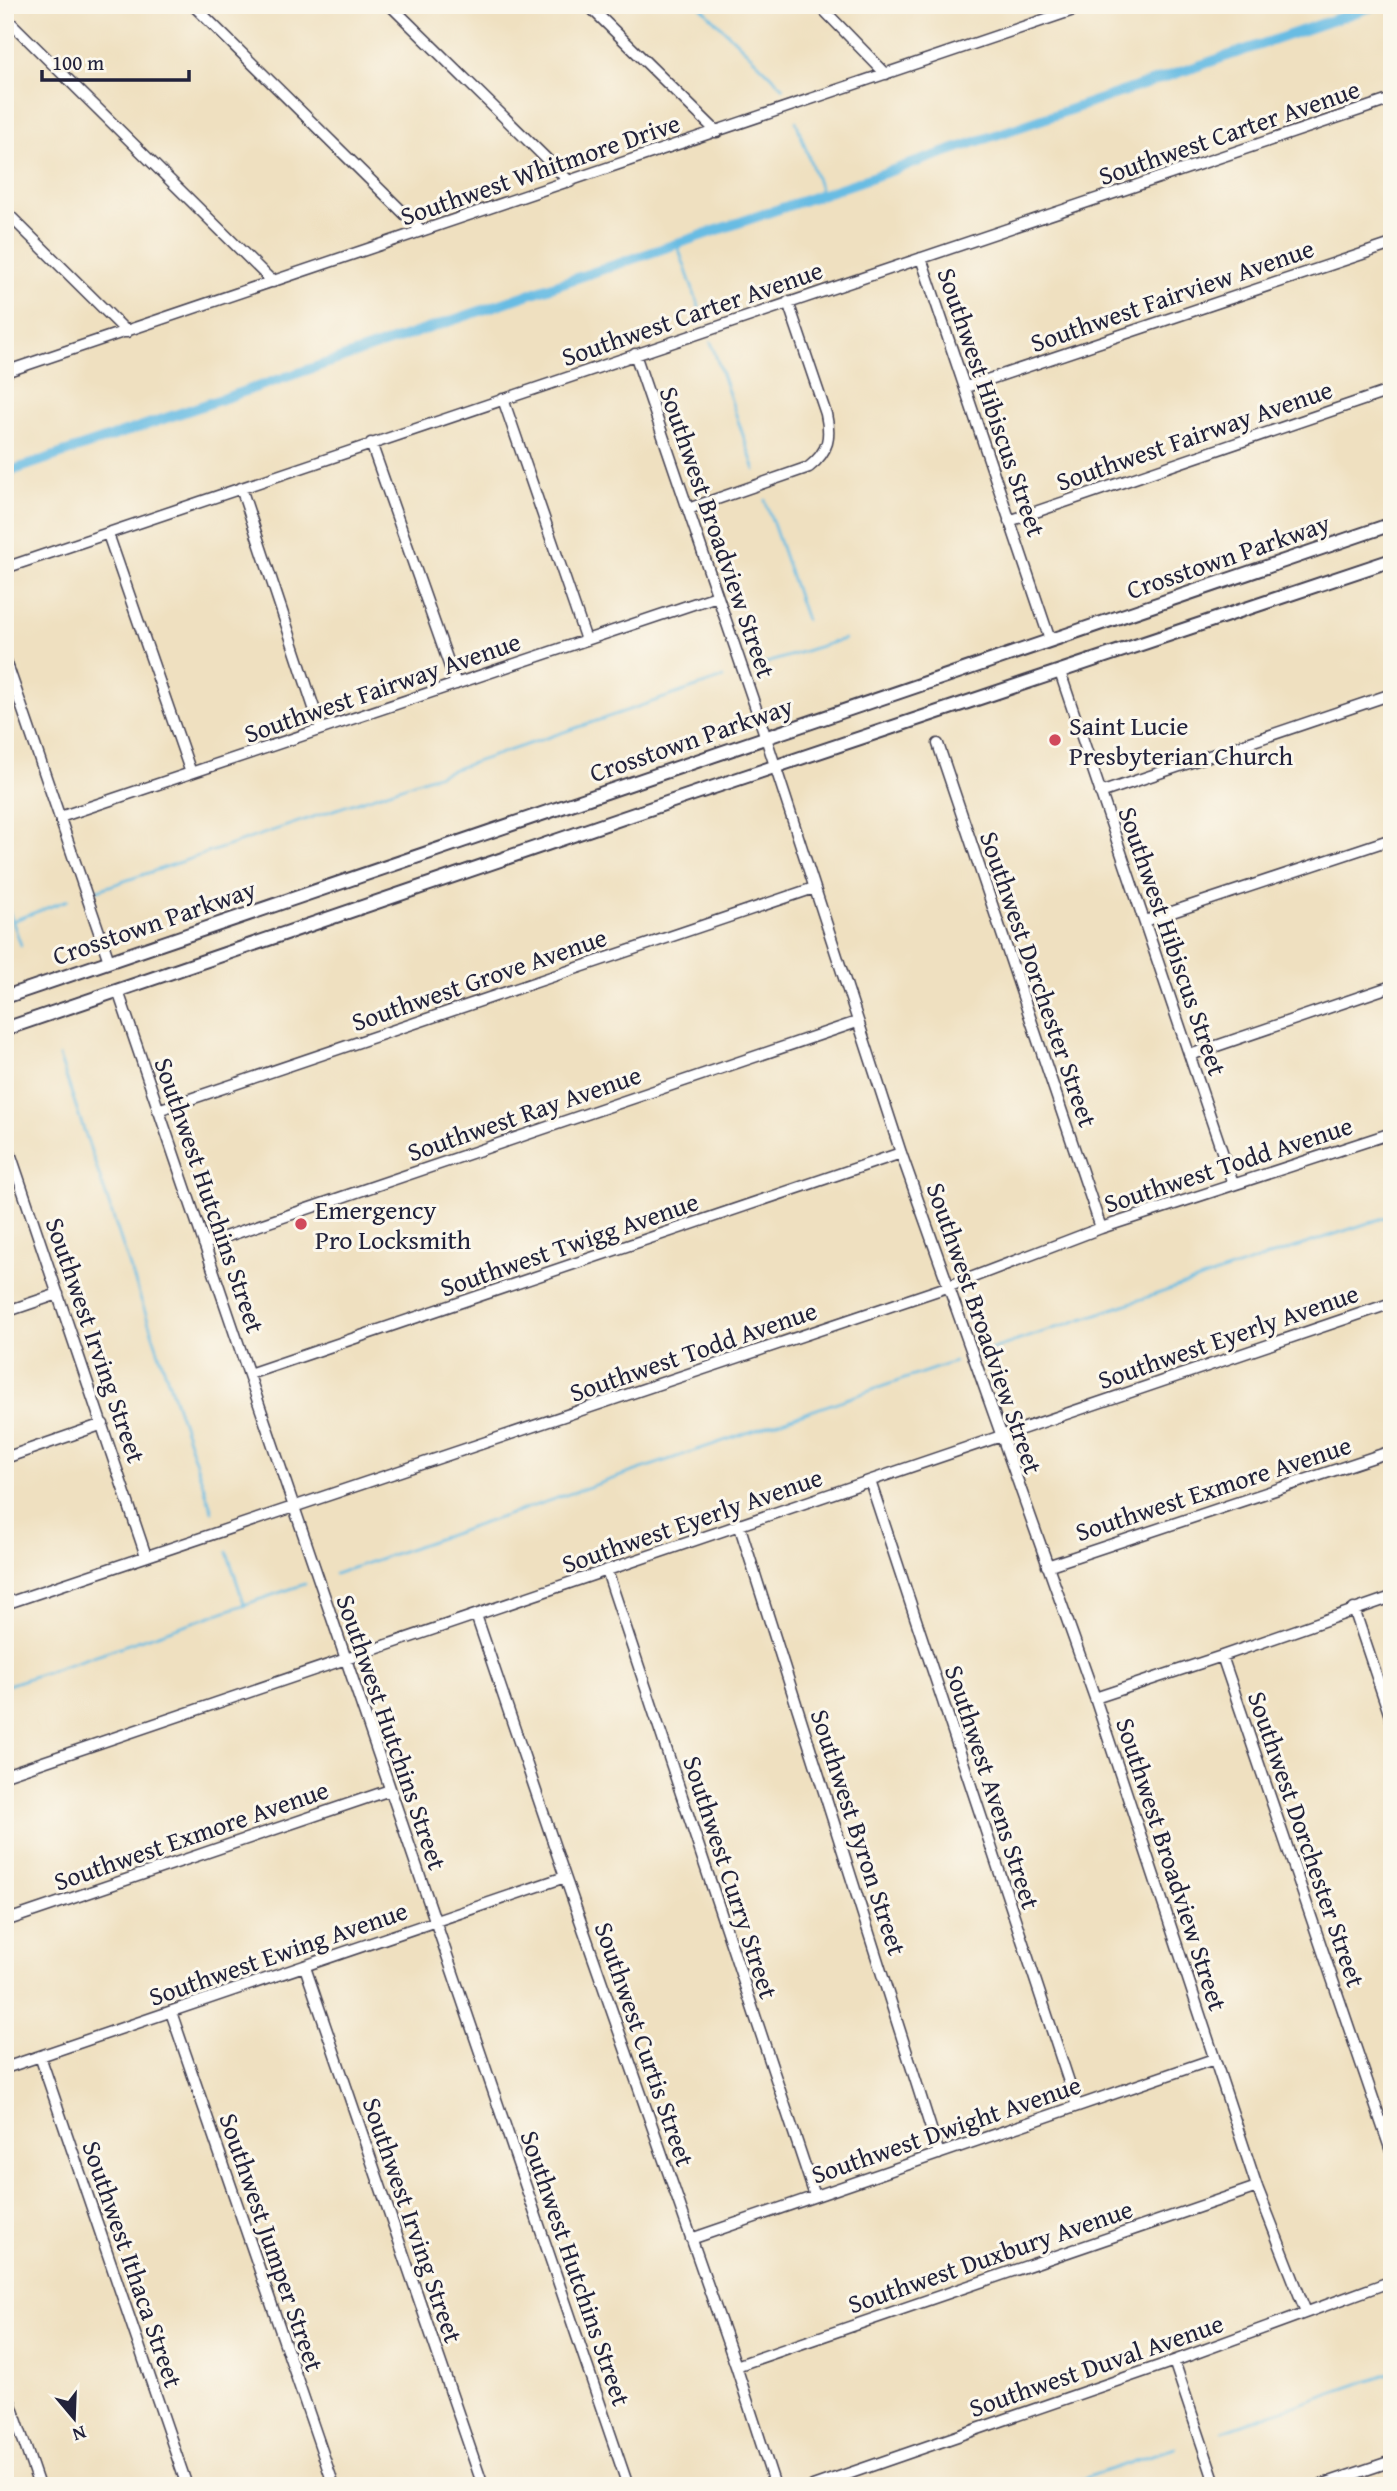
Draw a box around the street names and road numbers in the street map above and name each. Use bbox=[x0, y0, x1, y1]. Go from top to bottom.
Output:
street label: Southwest Carter Avenue bbox=[1093, 69, 1365, 195]
street label: Southwest Whitmore Drive bbox=[395, 103, 685, 235]
street label: Southwest Fairview Avenue bbox=[1025, 228, 1319, 362]
street label: Southwest Carter Avenue bbox=[556, 250, 828, 376]
street label: Southwest Hibiscus Street bbox=[928, 262, 1056, 542]
street label: Southwest Fairway Avenue bbox=[1051, 369, 1337, 501]
street label: Southwest Broadview Street bbox=[650, 381, 786, 683]
street label: Crosstown Parkway bbox=[1121, 503, 1335, 609]
street label: Southwest Fairway Avenue bbox=[239, 621, 525, 753]
street label: Crosstown Parkway bbox=[584, 686, 798, 792]
street label: Southwest Hibiscus Street bbox=[1109, 801, 1237, 1081]
street label: Southwest Dorchester Street bbox=[970, 826, 1108, 1132]
street label: Crosstown Parkway bbox=[47, 869, 261, 975]
street label: Southwest Grove Avenue bbox=[346, 917, 612, 1041]
street label: Southwest Hutchins Street bbox=[144, 1052, 276, 1338]
street label: Southwest Ray Avenue bbox=[402, 1055, 646, 1171]
street label: Southwest Todd Avenue bbox=[1099, 1105, 1357, 1223]
street label: Southwest Broadview Street bbox=[917, 1177, 1053, 1479]
street label: Southwest Twigg Avenue bbox=[435, 1181, 703, 1307]
street label: Southwest Irving Street bbox=[36, 1212, 156, 1468]
street label: Southwest Eyerly Avenue bbox=[1092, 1273, 1364, 1399]
street label: Southwest Todd Avenue bbox=[564, 1290, 822, 1412]
street label: Southwest Exmore Avenue bbox=[1070, 1425, 1356, 1551]
street label: Southwest Eyerly Avenue bbox=[556, 1457, 828, 1583]
street label: Southwest Hutchins Street bbox=[326, 1589, 458, 1875]
street label: Southwest Avens Street bbox=[935, 1660, 1051, 1914]
street label: Southwest Dorchester Street bbox=[1238, 1686, 1376, 1992]
street label: Southwest Byron Street bbox=[801, 1704, 917, 1960]
street label: Southwest Broadview Street bbox=[1106, 1712, 1238, 2016]
street label: Southwest Curry Street bbox=[673, 1751, 789, 2003]
street label: Southwest Exmore Avenue bbox=[48, 1770, 334, 1900]
street label: Southwest Ewing Avenue bbox=[143, 1890, 413, 2016]
street label: Southwest Curtis Street bbox=[585, 1916, 705, 2172]
street label: Southwest Dwight Avenue bbox=[806, 2064, 1086, 2194]
street label: Southwest Irving Street bbox=[353, 2092, 473, 2348]
street label: Southwest Jumper Street bbox=[209, 2107, 335, 2377]
street label: Southwest Hutchins Street bbox=[510, 2125, 642, 2411]
street label: Southwest Ithaca Street bbox=[72, 2135, 194, 2393]
street label: Southwest Duxbury Avenue bbox=[842, 2189, 1138, 2323]
street label: Southwest Duval Avenue bbox=[964, 2303, 1228, 2427]

